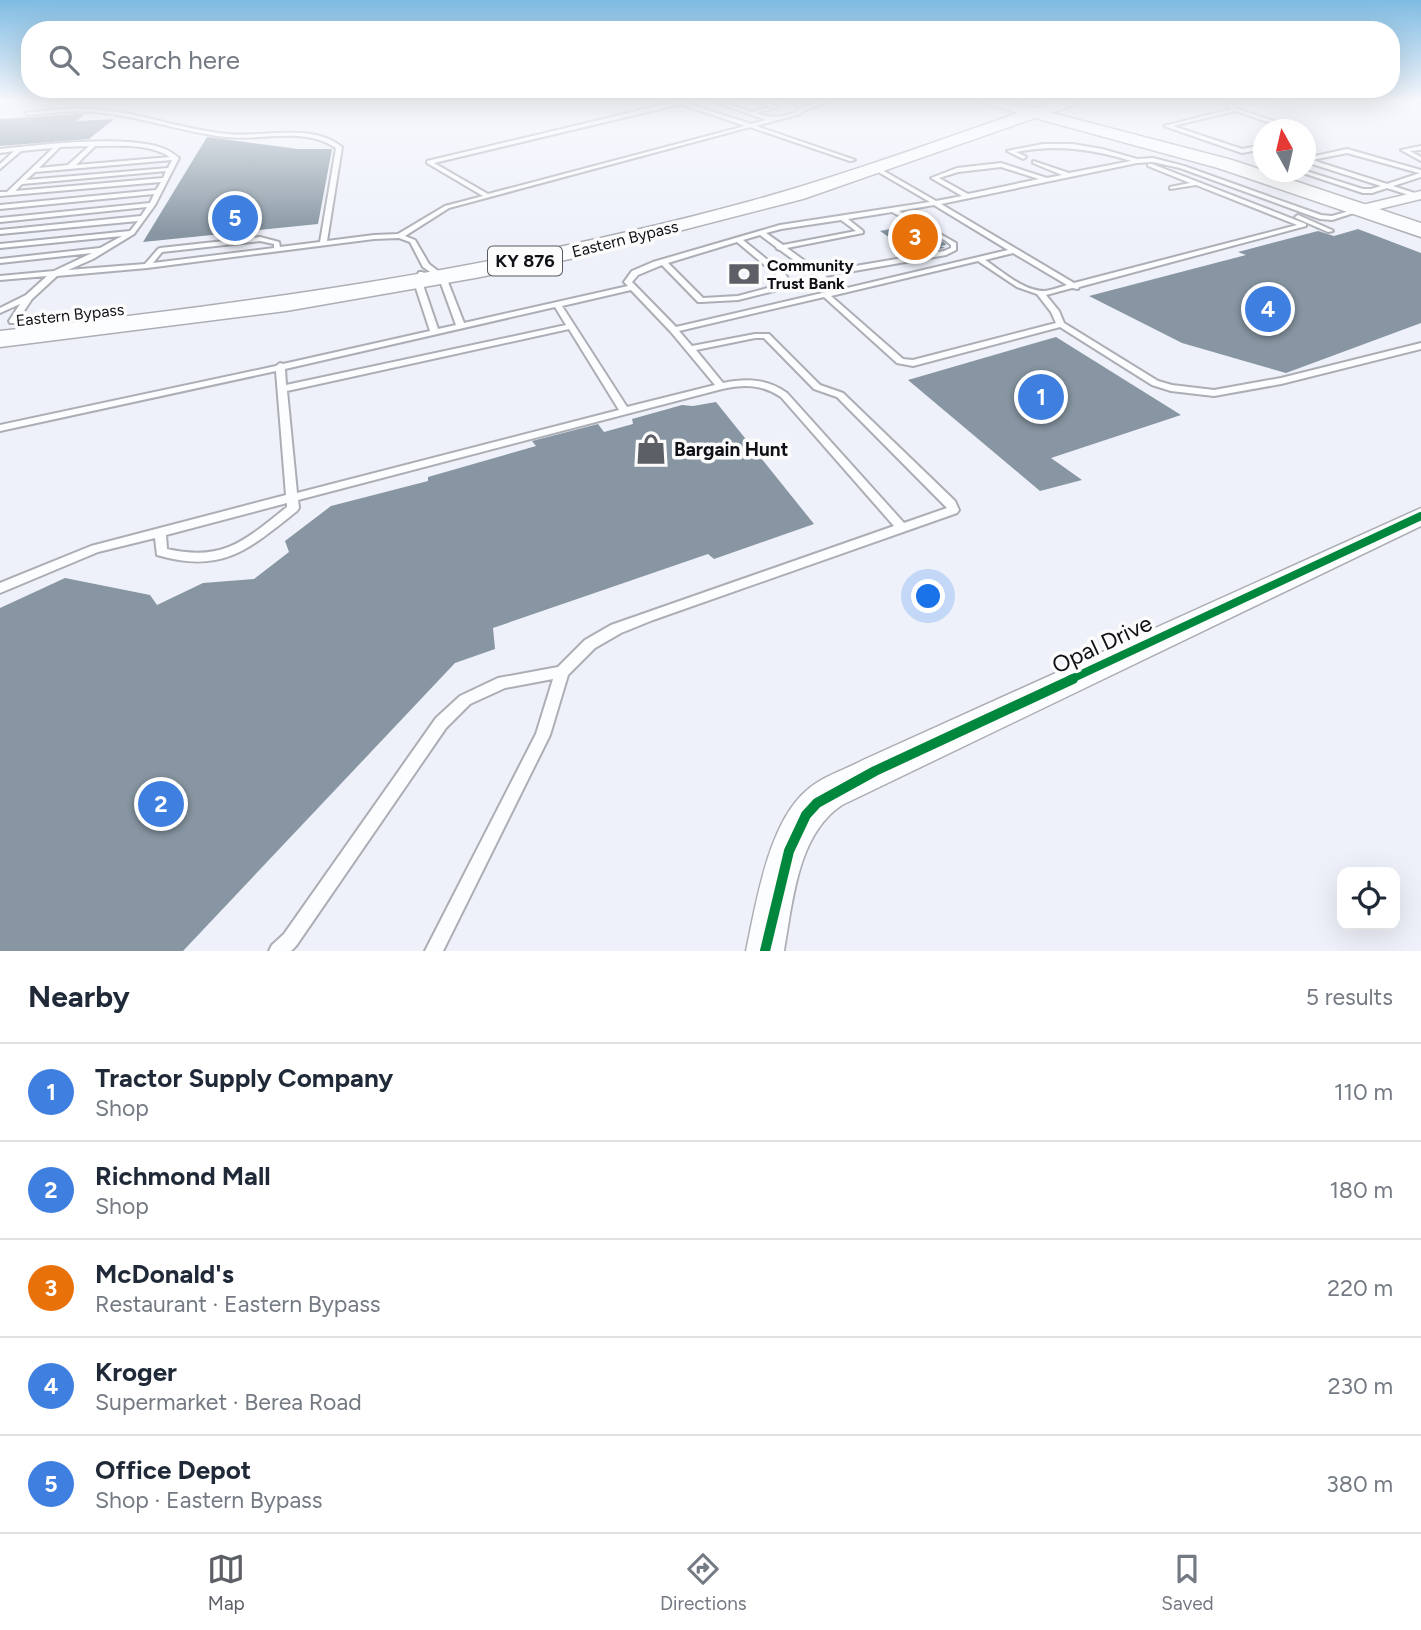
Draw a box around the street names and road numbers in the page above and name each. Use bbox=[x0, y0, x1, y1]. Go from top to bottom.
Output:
street label: Eastern Bypass bbox=[570, 217, 680, 261]
road number: KY 876 bbox=[488, 246, 562, 276]
street label: Eastern Bypass bbox=[15, 300, 125, 330]
street label: Opal Drive bbox=[1048, 609, 1156, 679]

